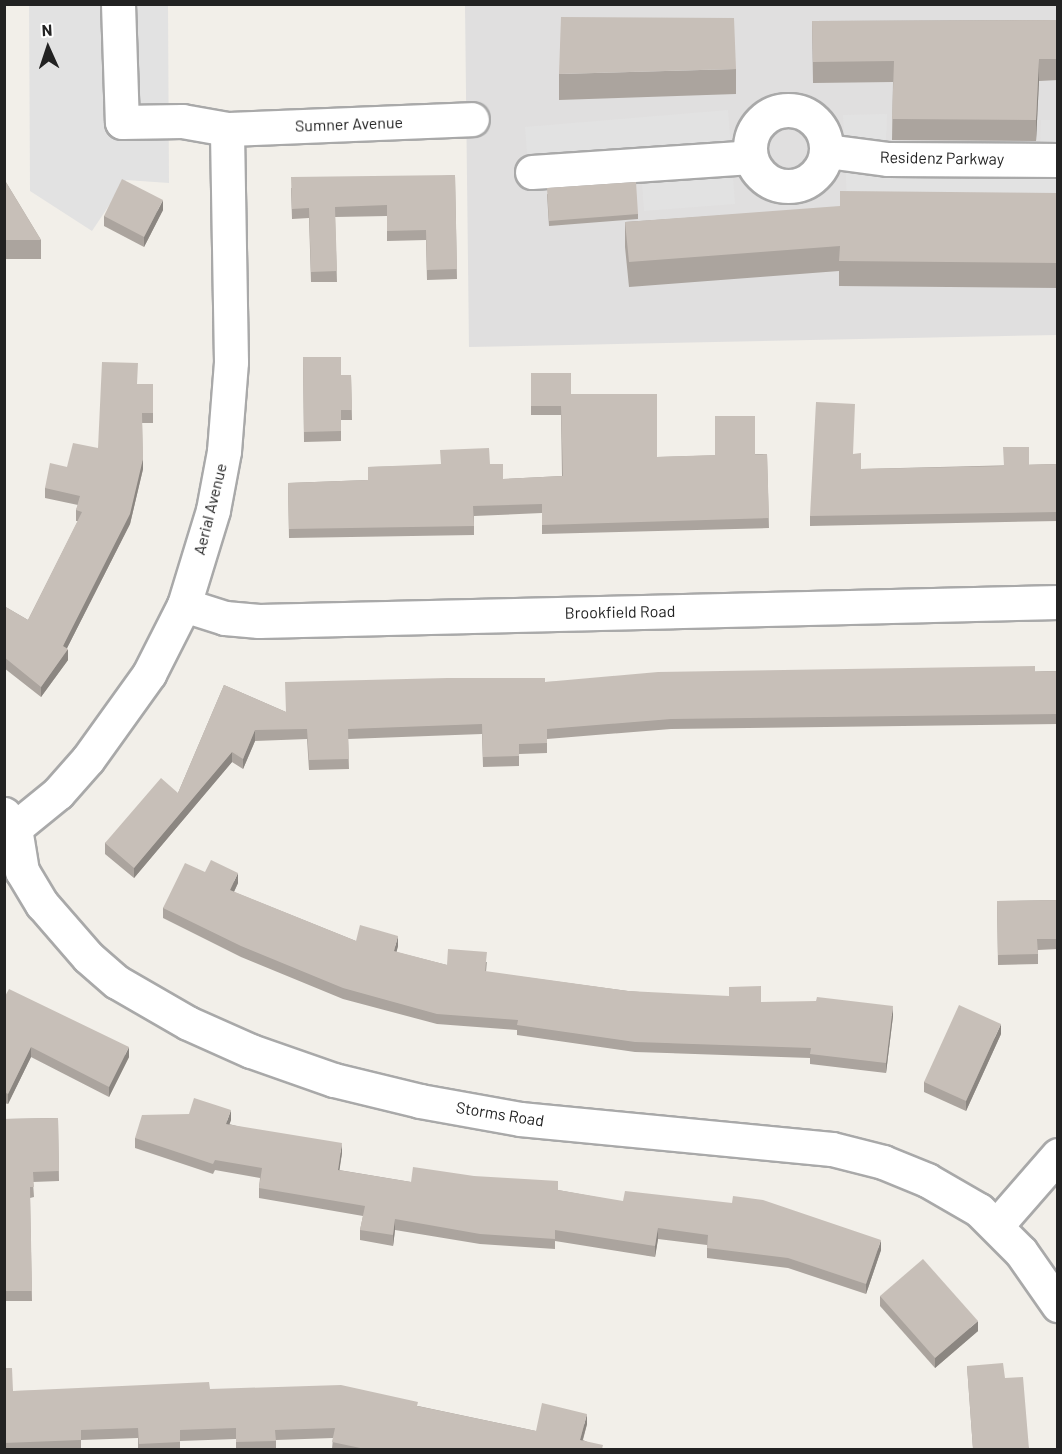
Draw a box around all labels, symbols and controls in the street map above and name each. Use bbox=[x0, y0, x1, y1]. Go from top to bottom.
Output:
north arrow bbox=[18, 18, 78, 78]
text: N bbox=[41, 20, 53, 39]
street label: Sumner Avenue bbox=[295, 113, 403, 135]
street label: Residenz Parkway bbox=[880, 147, 1004, 169]
street label: Aerial Avenue bbox=[189, 461, 231, 557]
street label: Brookfield Road bbox=[565, 601, 675, 623]
street label: Storms Road bbox=[455, 1098, 545, 1130]

